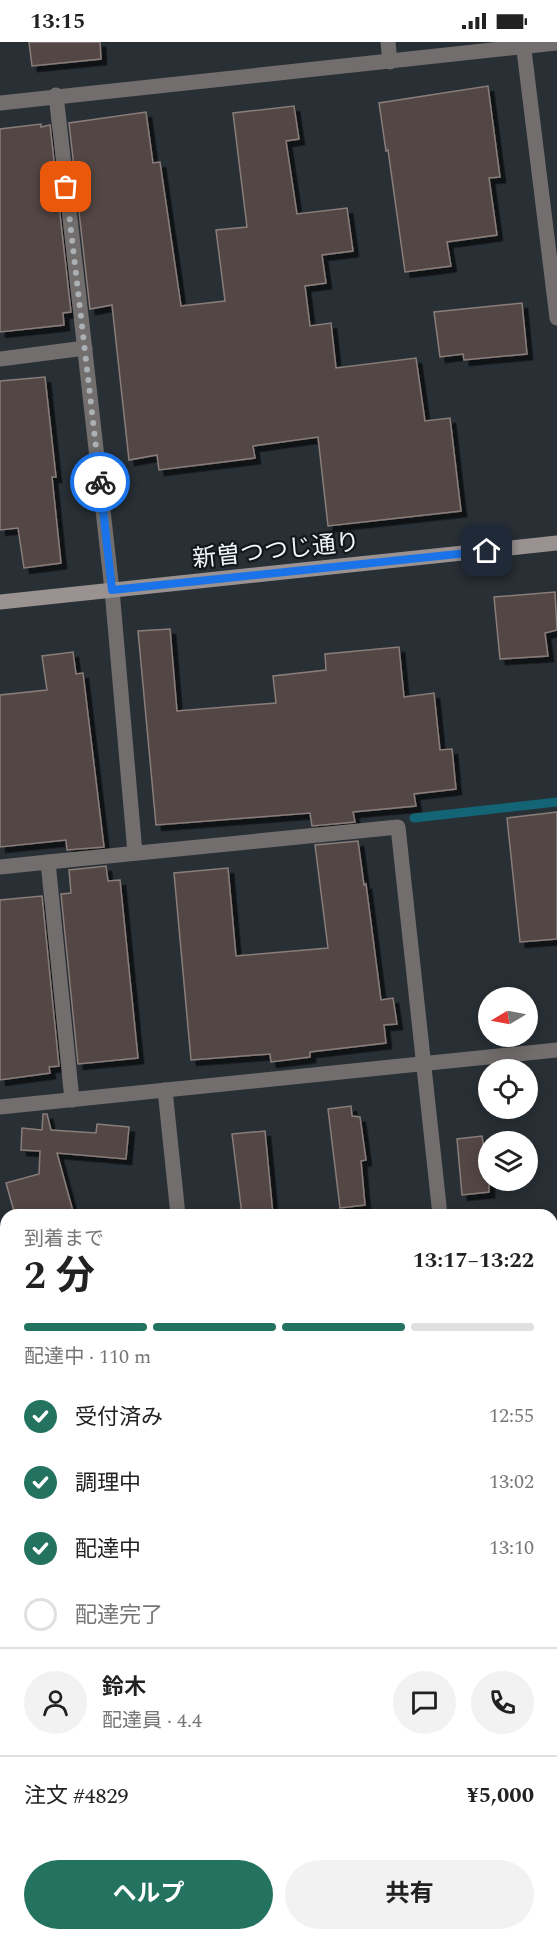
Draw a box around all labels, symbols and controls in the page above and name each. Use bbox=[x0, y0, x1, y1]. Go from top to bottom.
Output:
text: 13:15 bbox=[30, 5, 85, 38]
pin bbox=[40, 161, 91, 212]
icon: bag bbox=[49, 170, 82, 203]
courier bbox=[70, 452, 130, 512]
icon: bike bbox=[84, 466, 117, 499]
street label: 新曽つつじ通り bbox=[191, 524, 362, 578]
pin bbox=[461, 525, 512, 576]
icon: home bbox=[470, 534, 503, 567]
north arrow bbox=[478, 987, 538, 1047]
map controls bbox=[478, 987, 538, 1191]
button: locate bbox=[478, 1059, 538, 1119]
button: layers bbox=[478, 1131, 538, 1191]
text: 到着まで bbox=[24, 1224, 104, 1254]
text: 13:17–13:22 bbox=[412, 1244, 534, 1277]
text: 2 分 bbox=[24, 1247, 95, 1306]
text: 配達中 · 110 m bbox=[24, 1342, 151, 1372]
icon: check bbox=[24, 1400, 57, 1433]
text: 受付済み bbox=[75, 1401, 163, 1434]
text: 12:55 bbox=[489, 1401, 534, 1431]
icon: check bbox=[24, 1466, 57, 1499]
text: 調理中 bbox=[75, 1467, 141, 1500]
text: 13:02 bbox=[489, 1467, 534, 1497]
icon: check bbox=[24, 1532, 57, 1565]
text: 配達中 bbox=[75, 1533, 141, 1566]
text: 13:10 bbox=[489, 1533, 534, 1563]
text: 配達完了 bbox=[75, 1599, 163, 1632]
button: person bbox=[24, 1671, 87, 1734]
text: 鈴木 bbox=[102, 1671, 146, 1704]
button: chat bbox=[393, 1671, 456, 1734]
button: phone bbox=[471, 1671, 534, 1734]
text: 配達員 · 4.4 bbox=[102, 1706, 202, 1736]
text: ¥5,000 bbox=[466, 1779, 534, 1812]
text: 注文 #4829 bbox=[24, 1780, 129, 1813]
button: ヘルプ bbox=[24, 1860, 273, 1929]
button: 共有 bbox=[285, 1860, 534, 1929]

